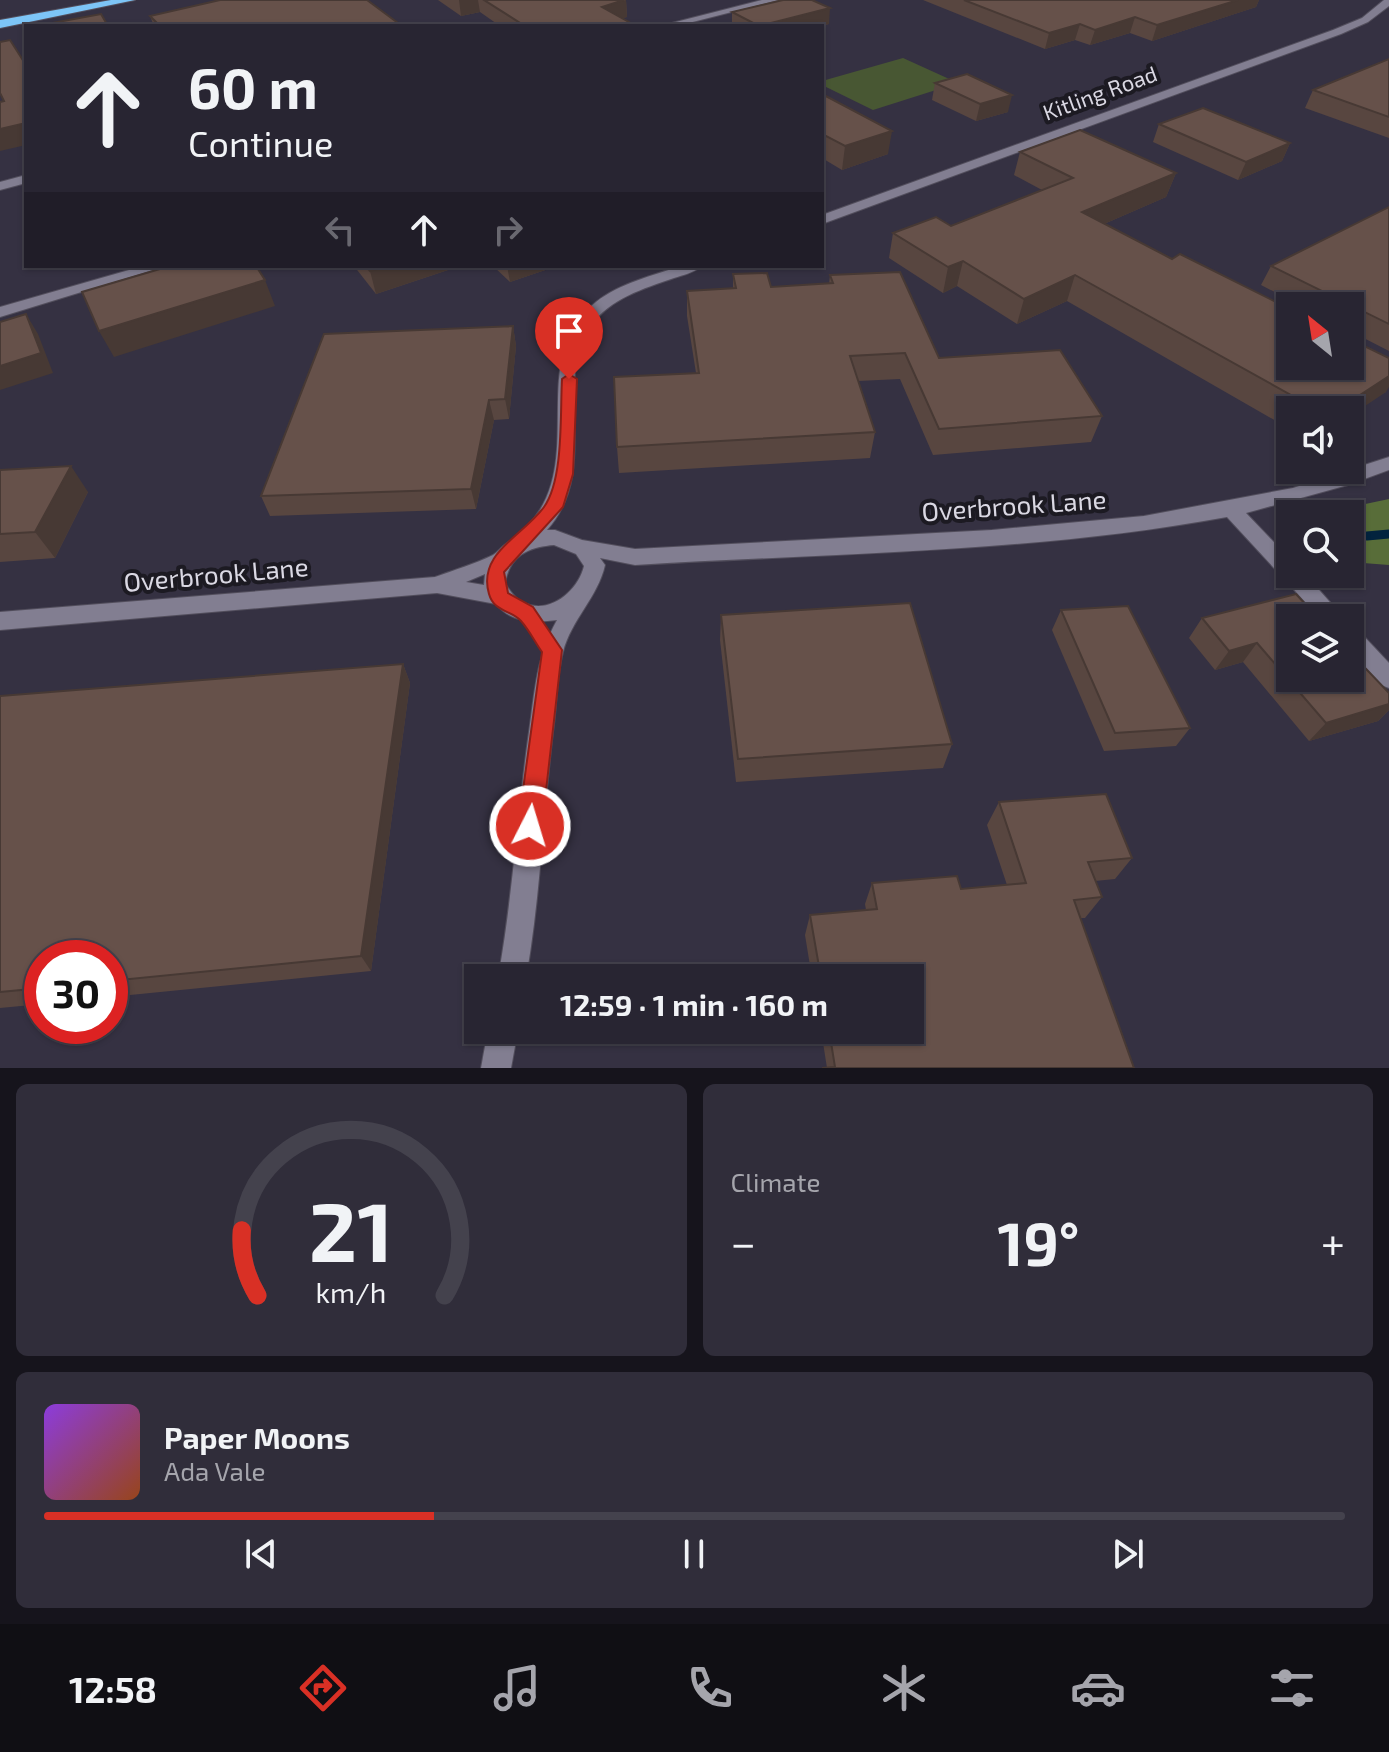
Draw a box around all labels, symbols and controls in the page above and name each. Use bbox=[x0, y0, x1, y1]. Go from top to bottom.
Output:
text: 60 m bbox=[188, 53, 318, 120]
icon: ahead bbox=[56, 56, 160, 160]
street label: Kitling Road bbox=[1039, 59, 1160, 125]
text: Continue bbox=[188, 121, 333, 164]
icon: left bbox=[318, 208, 362, 252]
icon: ahead bbox=[402, 208, 446, 252]
icon: right bbox=[486, 208, 530, 252]
north arrow bbox=[1276, 292, 1364, 380]
map controls bbox=[1276, 292, 1364, 692]
pin bbox=[535, 297, 603, 379]
icon: arrive bbox=[547, 309, 591, 353]
button: sound bbox=[1276, 396, 1364, 484]
street label: Overbrook Lane bbox=[920, 483, 1107, 526]
button: search bbox=[1276, 500, 1364, 588]
street label: Overbrook Lane bbox=[122, 550, 310, 597]
button: layers bbox=[1276, 604, 1364, 692]
position arrow bbox=[488, 784, 572, 868]
speed limit sign: 30 bbox=[24, 940, 128, 1044]
text: 12:59 · 1 min · 160 m bbox=[560, 986, 828, 1022]
text: Climate bbox=[731, 1166, 820, 1197]
text: 21 bbox=[309, 1179, 393, 1279]
text: 19° bbox=[998, 1206, 1079, 1278]
text: − bbox=[731, 1215, 756, 1268]
text: + bbox=[1321, 1215, 1345, 1268]
text: km/h bbox=[316, 1274, 387, 1309]
text: Paper Moons bbox=[164, 1419, 350, 1455]
text: Ada Vale bbox=[164, 1455, 266, 1486]
icon: previous bbox=[239, 1532, 283, 1576]
icon: pause bbox=[672, 1532, 716, 1576]
icon: next bbox=[1106, 1532, 1150, 1576]
icon: directions bbox=[295, 1660, 351, 1716]
icon: music bbox=[489, 1660, 545, 1716]
icon: phone bbox=[682, 1660, 738, 1716]
icon: climate bbox=[876, 1660, 932, 1716]
icon: car bbox=[1070, 1660, 1126, 1716]
icon: filters bbox=[1264, 1660, 1320, 1716]
text: 12:58 bbox=[69, 1667, 157, 1710]

